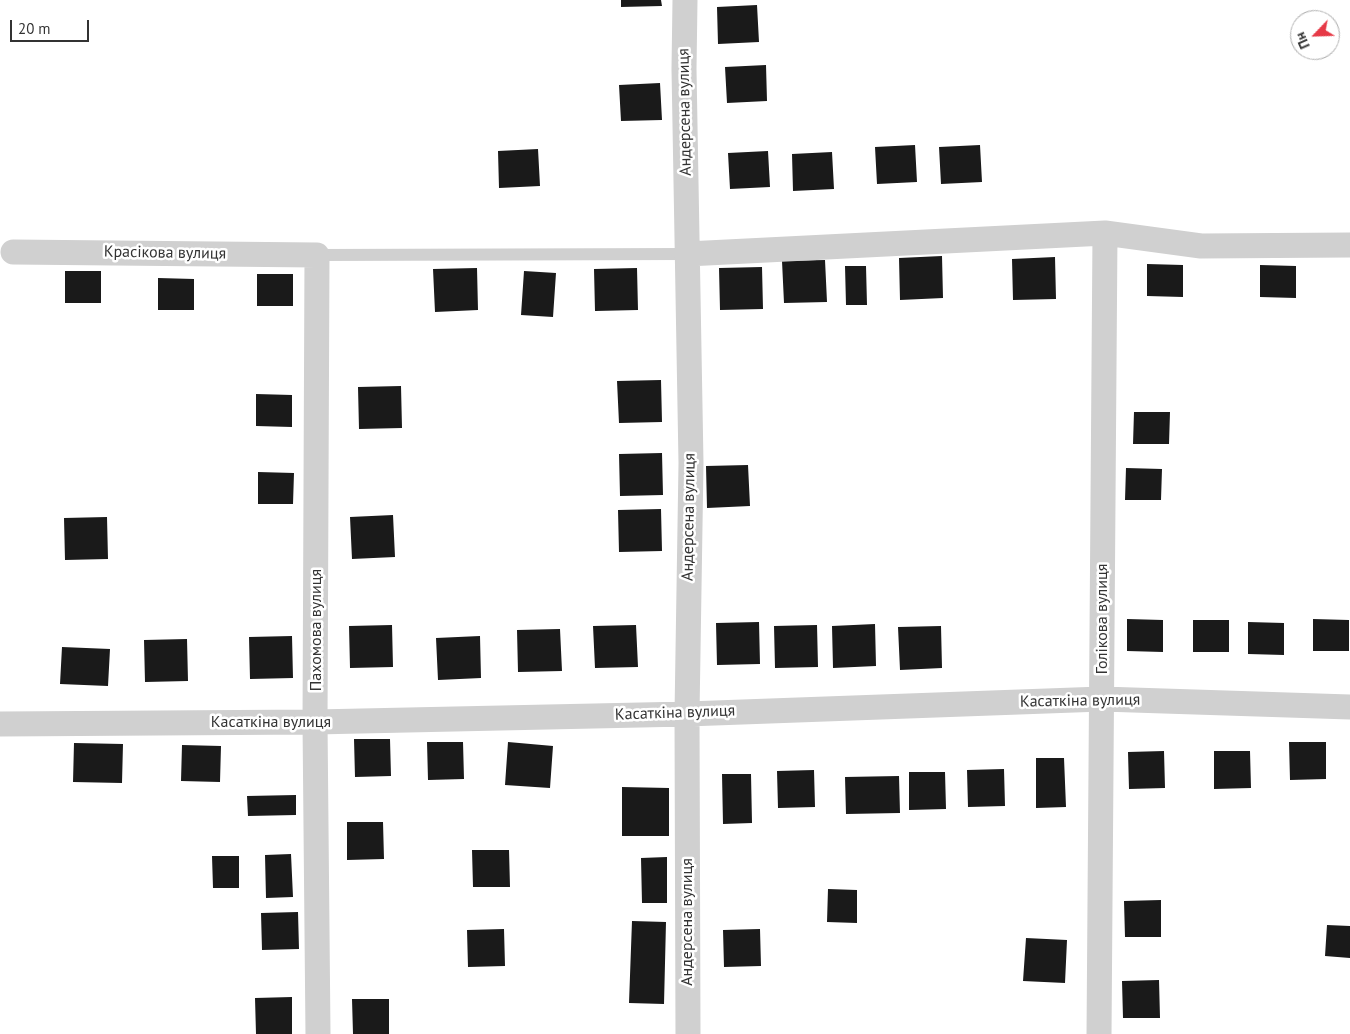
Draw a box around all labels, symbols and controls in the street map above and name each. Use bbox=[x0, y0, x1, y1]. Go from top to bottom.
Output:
scale bar bbox=[12, 10, 91, 42]
north arrow bbox=[1290, 10, 1340, 60]
text: 20 m bbox=[18, 19, 51, 38]
text: Пн bbox=[1291, 30, 1314, 52]
street label: Андерсена вулиця bbox=[674, 48, 696, 176]
street label: Красікова вулиця bbox=[104, 242, 226, 264]
street label: Андерсена вулиця bbox=[678, 453, 700, 581]
street label: Голікова вулиця bbox=[1092, 564, 1112, 674]
street label: Пахомова вулиця bbox=[306, 569, 326, 691]
street label: Касаткіна вулиця bbox=[1020, 690, 1140, 712]
street label: Касаткіна вулиця bbox=[615, 701, 735, 725]
street label: Касаткіна вулиця bbox=[211, 712, 331, 732]
street label: Андерсена вулиця bbox=[677, 858, 697, 986]

